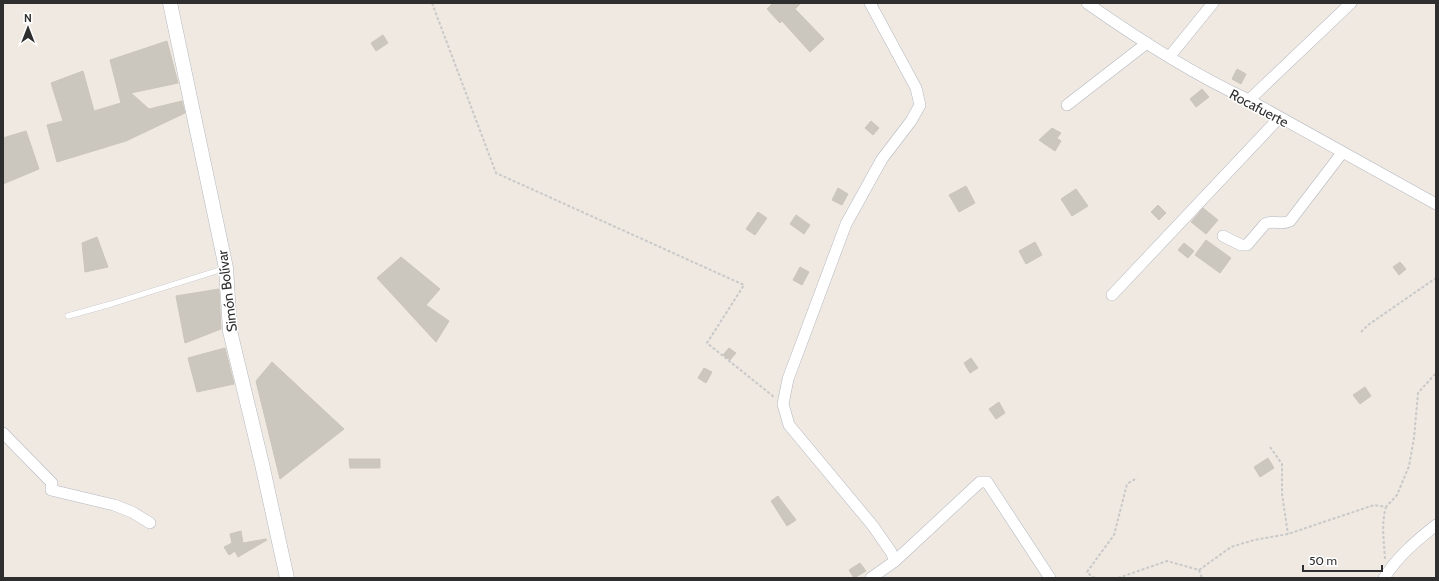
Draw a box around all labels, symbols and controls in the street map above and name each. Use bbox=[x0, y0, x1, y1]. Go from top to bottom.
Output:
north arrow bbox=[8, 8, 48, 48]
text: N bbox=[24, 11, 32, 25]
street label: Rocafuerte bbox=[1226, 85, 1292, 131]
street label: Simón Bolívar bbox=[213, 248, 241, 333]
scale bar bbox=[1303, 547, 1382, 573]
text: 50 m bbox=[1309, 553, 1337, 568]

